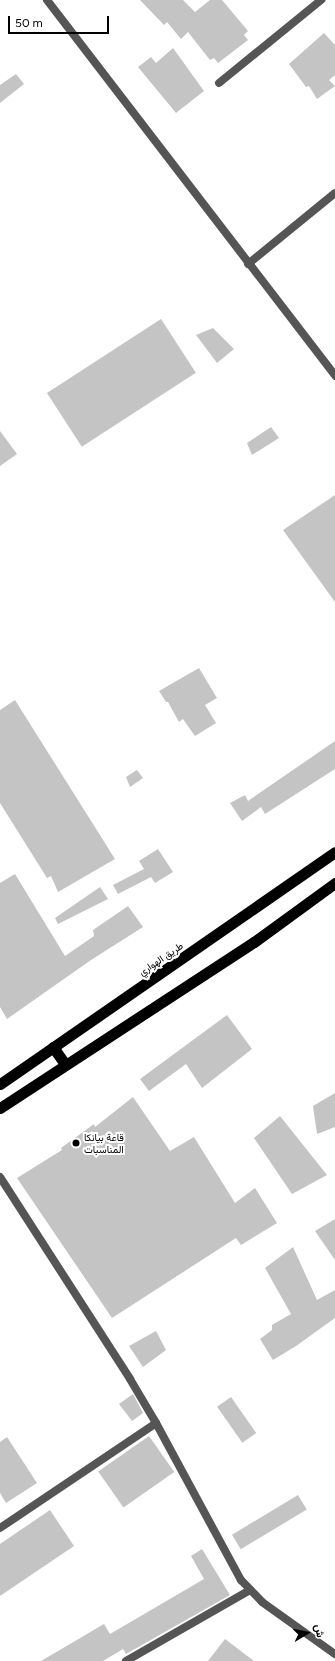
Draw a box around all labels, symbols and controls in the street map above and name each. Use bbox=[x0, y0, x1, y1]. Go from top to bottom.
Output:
scale bar bbox=[10, 8, 111, 34]
text: 50 m bbox=[15, 16, 43, 30]
street label: طريق الهواري bbox=[136, 940, 186, 978]
place label: قاعة بيانكا المناسبات bbox=[84, 1131, 124, 1154]
marker: قاعة بيانكا المناسبات bbox=[71, 1138, 81, 1148]
north arrow bbox=[287, 1613, 327, 1653]
text: ش bbox=[312, 1623, 327, 1638]

